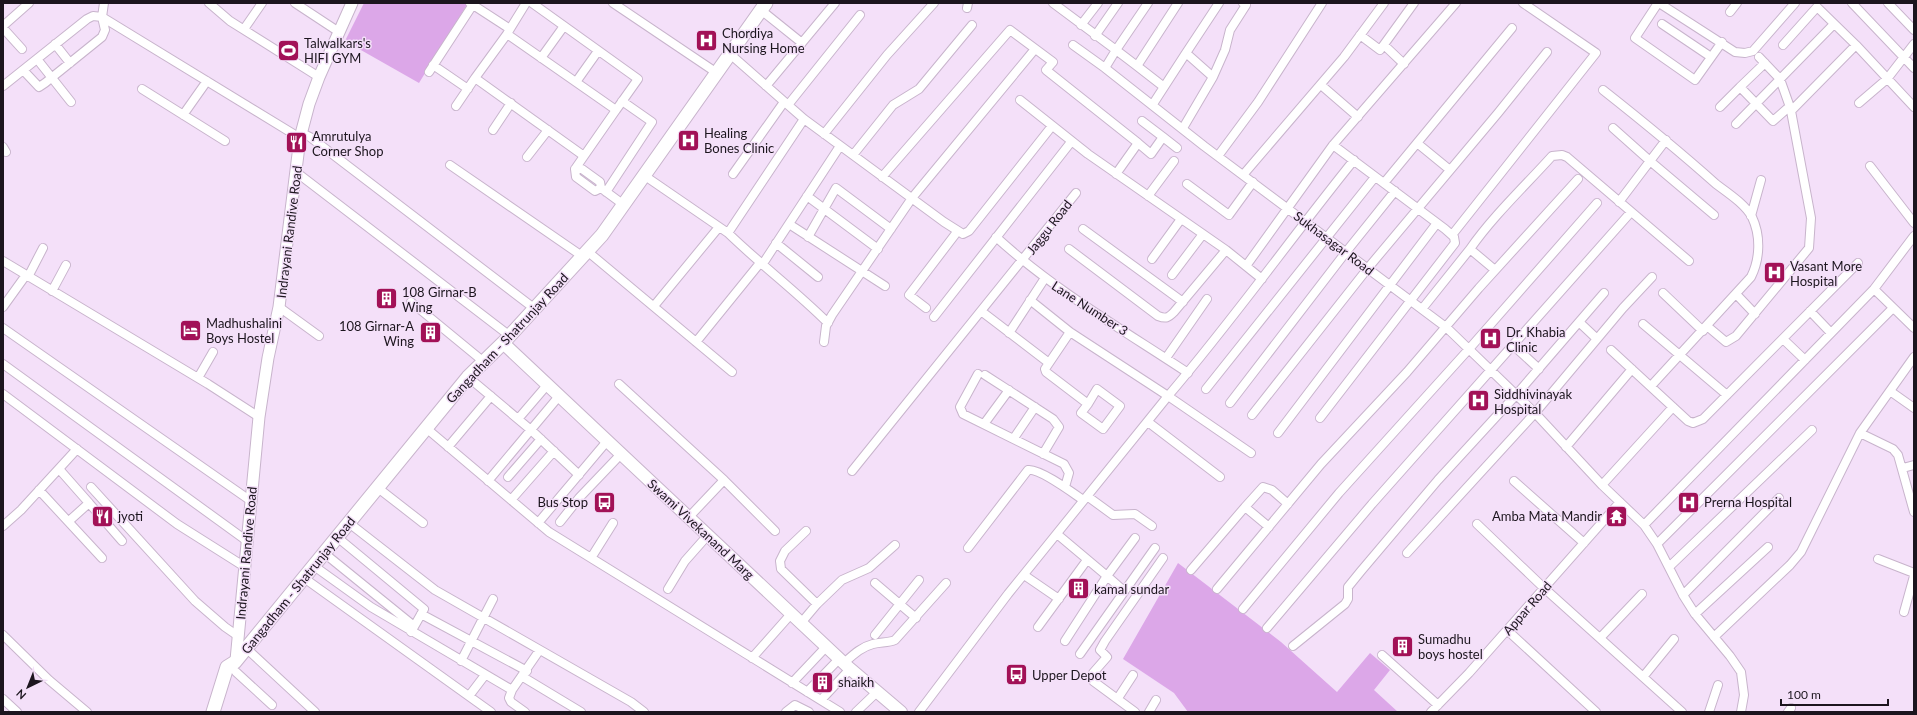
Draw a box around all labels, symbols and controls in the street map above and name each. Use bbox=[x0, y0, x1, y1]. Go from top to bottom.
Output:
place label: Chordiya Nursing Home bbox=[722, 25, 805, 56]
hospital icon: Chordiya Nursing Home bbox=[694, 27, 720, 53]
place label: Talwalkars's HIFI GYM bbox=[304, 35, 371, 66]
sports icon: Talwalkars's HIFI GYM bbox=[276, 37, 302, 63]
place label: Healing Bones Clinic bbox=[704, 125, 774, 156]
hospital icon: Healing Bones Clinic bbox=[675, 127, 701, 153]
place label: Amrutulya Corner Shop bbox=[312, 128, 383, 159]
restaurant icon: Amrutulya Corner Shop bbox=[284, 130, 310, 156]
street label: Indrayani Randive Road bbox=[273, 165, 305, 299]
street label: Jaggu Road bbox=[1023, 197, 1075, 257]
street label: Sukhasagar Road bbox=[1291, 208, 1377, 278]
place label: Vasant More Hospital bbox=[1790, 258, 1862, 289]
hospital icon: Vasant More Hospital bbox=[1761, 260, 1787, 286]
street label: Gangadham - Shatrunjay Road bbox=[442, 270, 572, 406]
street label: Lane Number 3 bbox=[1049, 277, 1131, 339]
place label: 108 Girnar-B Wing bbox=[402, 284, 477, 315]
building icon: 108 Girnar-B Wing bbox=[373, 286, 399, 312]
place label: Madhushalini Boys Hostel bbox=[206, 315, 282, 346]
hotel icon: Madhushalini Boys Hostel bbox=[178, 317, 204, 343]
place label: 108 Girnar-A Wing bbox=[339, 318, 414, 349]
building icon: 108 Girnar-A Wing bbox=[417, 320, 443, 346]
place label: Dr. Khabia Clinic bbox=[1506, 324, 1566, 355]
hospital icon: Dr. Khabia Clinic bbox=[1477, 326, 1503, 352]
place label: Siddhivinayak Hospital bbox=[1494, 386, 1572, 417]
hospital icon: Siddhivinayak Hospital bbox=[1465, 388, 1491, 414]
street label: Swami Vivekanand Marg bbox=[644, 475, 758, 583]
street label: Indrayani Randive Road bbox=[232, 486, 260, 620]
bus stop icon: Bus Stop bbox=[591, 489, 617, 515]
hospital icon: Prerna Hospital bbox=[1676, 489, 1702, 515]
place label: Bus Stop bbox=[537, 494, 588, 510]
place label: Prerna Hospital bbox=[1704, 494, 1792, 510]
restaurant icon: jyoti bbox=[90, 503, 116, 529]
temple icon: Amba Mata Mandir bbox=[1604, 503, 1630, 529]
place label: jyoti bbox=[117, 508, 143, 524]
place label: Amba Mata Mandir bbox=[1492, 508, 1602, 524]
street label: Gangadham - Shatrunjay Road bbox=[238, 513, 358, 657]
building icon: kamal sundar bbox=[1066, 576, 1092, 602]
street label: Appar Road bbox=[1499, 578, 1555, 638]
place label: kamal sundar bbox=[1094, 581, 1169, 597]
place label: Sumadhu boys hostel bbox=[1418, 631, 1483, 662]
building icon: Sumadhu boys hostel bbox=[1389, 633, 1415, 659]
bus stop icon: Upper Depot bbox=[1003, 662, 1029, 688]
north arrow bbox=[8, 667, 48, 707]
place label: Upper Depot bbox=[1032, 667, 1107, 683]
building icon: shaikh bbox=[809, 669, 835, 695]
place label: shaikh bbox=[838, 674, 874, 690]
scale bar bbox=[1781, 681, 1888, 707]
text: N bbox=[13, 687, 28, 702]
text: 100 m bbox=[1787, 687, 1821, 702]

